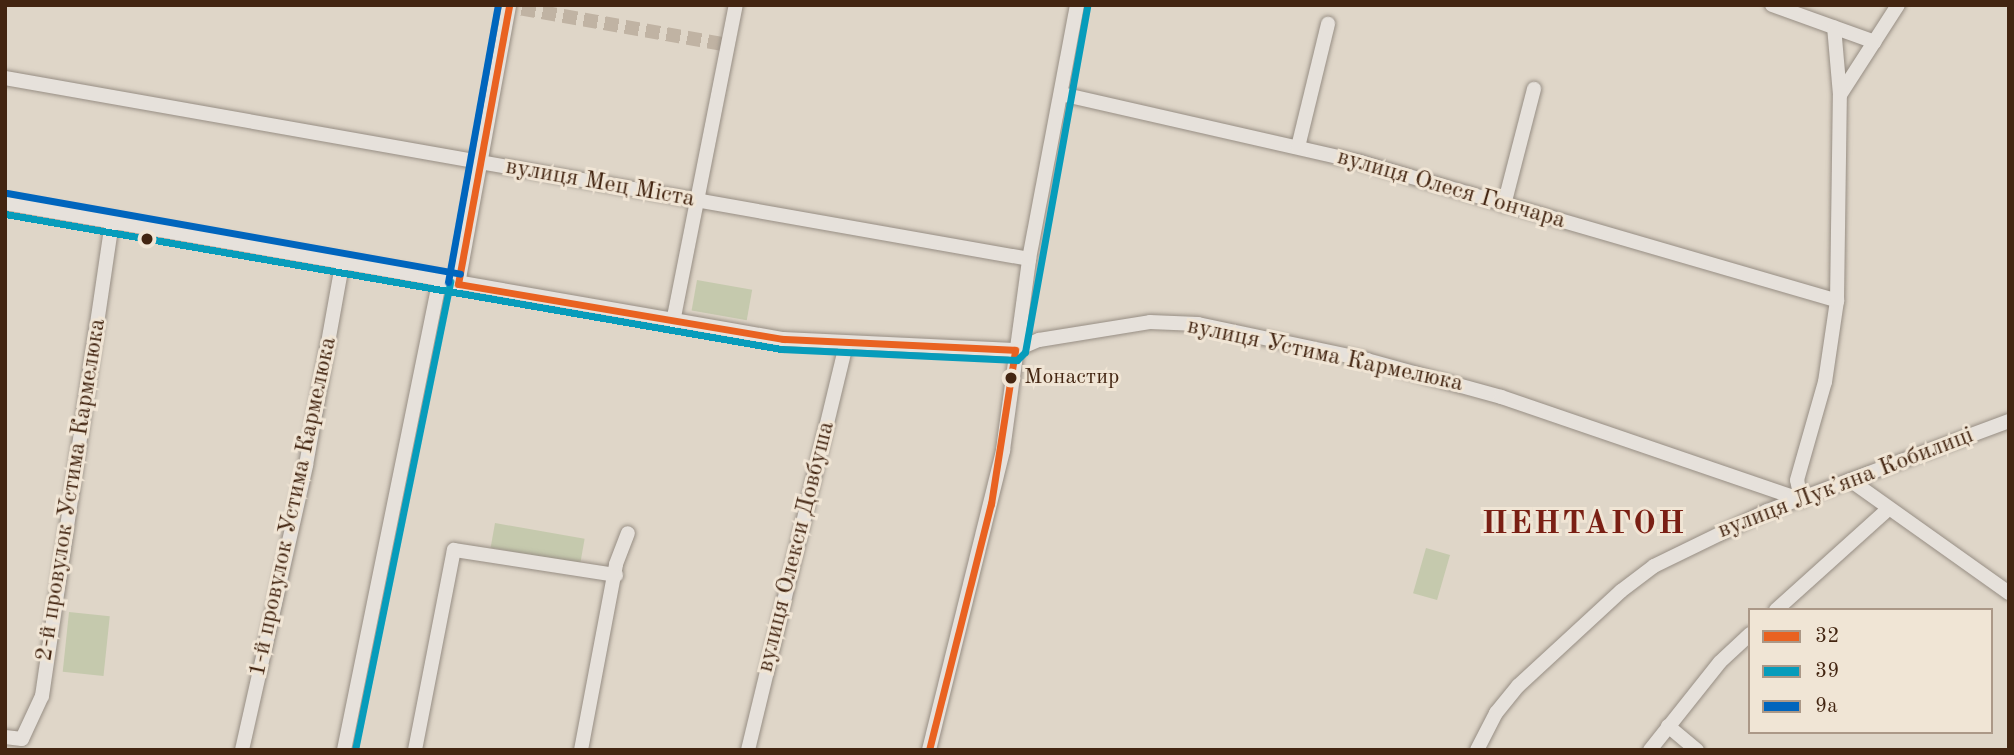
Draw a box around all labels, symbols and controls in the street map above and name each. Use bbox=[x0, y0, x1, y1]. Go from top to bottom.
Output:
street label: вулиця Олеся Гончара bbox=[1334, 144, 1568, 236]
street label: вулиця Мец Міста bbox=[503, 153, 697, 215]
unlabelled marker bbox=[140, 232, 154, 246]
street label: вулиця Устима Кармелюка bbox=[1184, 313, 1466, 399]
street label: 2-й провулок Устима Кармелюка bbox=[31, 317, 113, 663]
street label: 1-й провулок Устима Кармелюка bbox=[244, 334, 344, 680]
place label: Монастир bbox=[1024, 365, 1119, 391]
marker: Монастир bbox=[1004, 371, 1018, 385]
street label: вулиця Олекси Довбуша bbox=[752, 419, 842, 675]
street label: вулиця Лукʼяна Кобилиці bbox=[1714, 422, 1978, 546]
district label: ПЕНТАГОН bbox=[1483, 506, 1685, 544]
legend bbox=[1748, 608, 1993, 734]
text: 32 bbox=[1815, 626, 1839, 647]
text: 39 bbox=[1815, 661, 1839, 682]
text: 9а bbox=[1815, 696, 1838, 717]

